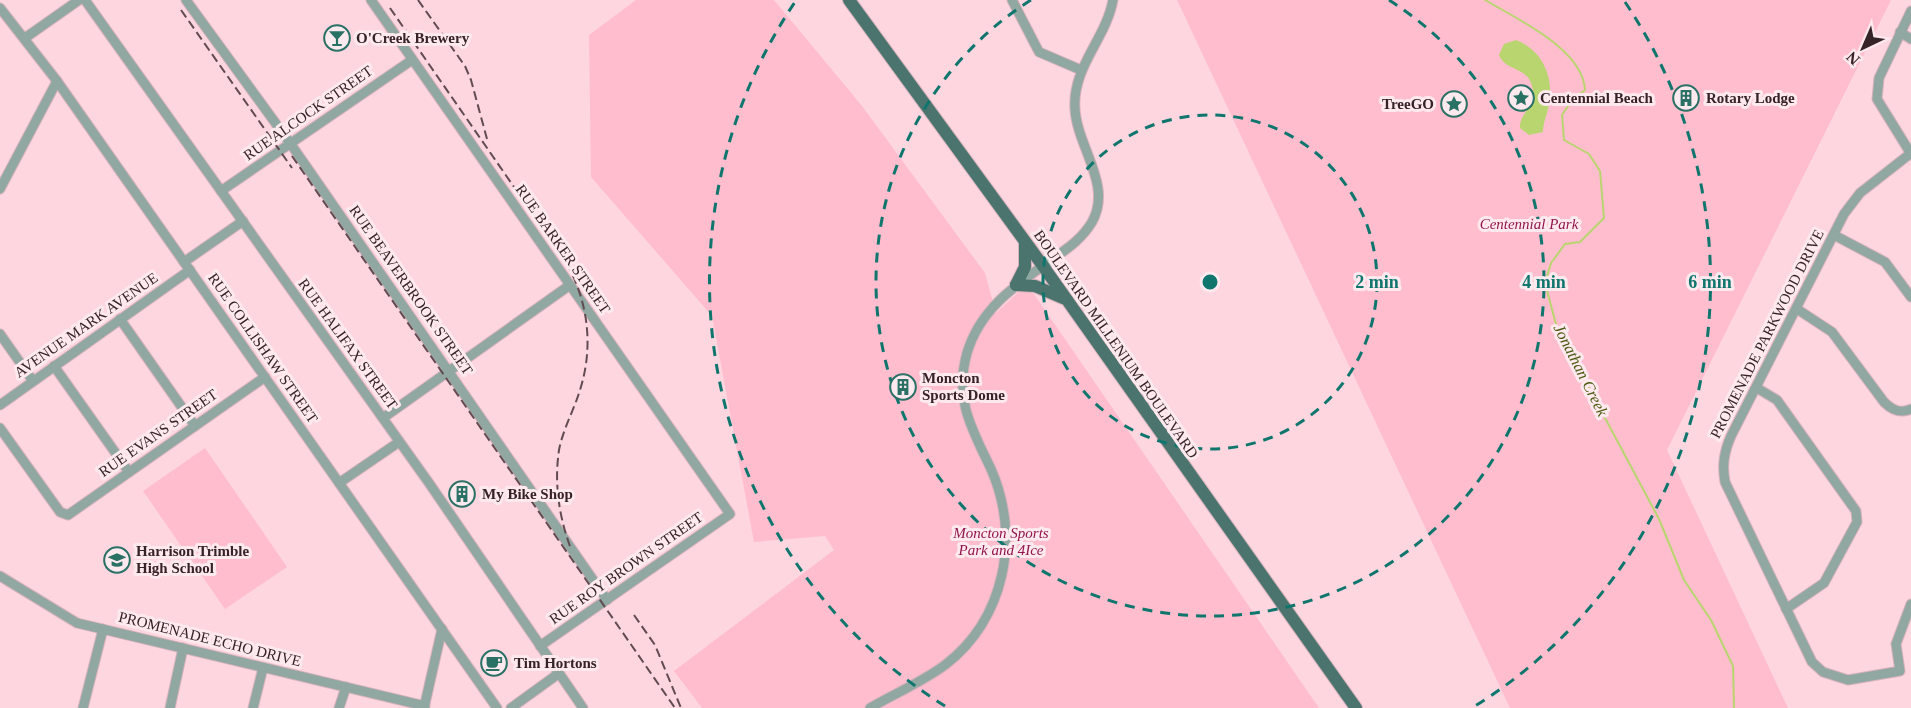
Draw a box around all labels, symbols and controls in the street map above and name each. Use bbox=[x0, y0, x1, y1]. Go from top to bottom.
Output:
north arrow bbox=[1833, 18, 1893, 78]
bar icon: O'Creek Brewery bbox=[322, 23, 352, 53]
place label: O'Creek Brewery bbox=[356, 30, 470, 46]
text: N bbox=[1843, 48, 1863, 69]
street label: RUE ALCOCK STREET bbox=[241, 62, 375, 164]
place icon: Centennial Beach bbox=[1506, 83, 1536, 113]
building icon: Rotary Lodge bbox=[1671, 83, 1701, 113]
place icon: TreeGO bbox=[1439, 89, 1469, 119]
place label: Centennial Beach bbox=[1540, 90, 1654, 106]
place label: Rotary Lodge bbox=[1706, 90, 1795, 106]
place label: TreeGO bbox=[1382, 96, 1434, 112]
street label: RUE BARKER STREET bbox=[512, 182, 614, 316]
street label: RUE BEAVERBROOK STREET bbox=[346, 202, 476, 378]
park label: Centennial Park bbox=[1480, 216, 1579, 232]
street label: BOULEVARD MILLENIUM BOULEVARD bbox=[1031, 227, 1201, 461]
street label: PROMENADE PARKWOOD DRIVE bbox=[1707, 227, 1827, 441]
street label: AVENUE MARK AVENUE bbox=[11, 269, 161, 381]
street label: RUE COLLISHAW STREET bbox=[205, 270, 321, 426]
centre of rings bbox=[1200, 272, 1220, 292]
text: 2 min bbox=[1355, 272, 1399, 292]
text: 4 min bbox=[1522, 272, 1566, 292]
text: 6 min bbox=[1688, 272, 1732, 292]
street label: RUE HALIFAX STREET bbox=[295, 276, 401, 412]
water label: Jonathan Creek bbox=[1550, 321, 1612, 420]
place label: Moncton Sports Dome bbox=[922, 370, 1005, 403]
building icon: Moncton Sports Dome bbox=[888, 372, 918, 402]
street label: RUE EVANS STREET bbox=[96, 386, 220, 480]
building icon: My Bike Shop bbox=[447, 479, 477, 509]
place label: My Bike Shop bbox=[482, 486, 573, 502]
street label: RUE ROY BROWN STREET bbox=[546, 509, 706, 627]
park label: Moncton Sports Park and 4Ice bbox=[952, 525, 1049, 558]
place label: Harrison Trimble High School bbox=[136, 543, 250, 576]
school or university icon: Harrison Trimble High School bbox=[102, 545, 132, 575]
street label: PROMENADE ECHO DRIVE bbox=[117, 609, 303, 669]
cafe icon: Tim Hortons bbox=[479, 648, 509, 678]
place label: Tim Hortons bbox=[514, 655, 597, 671]

